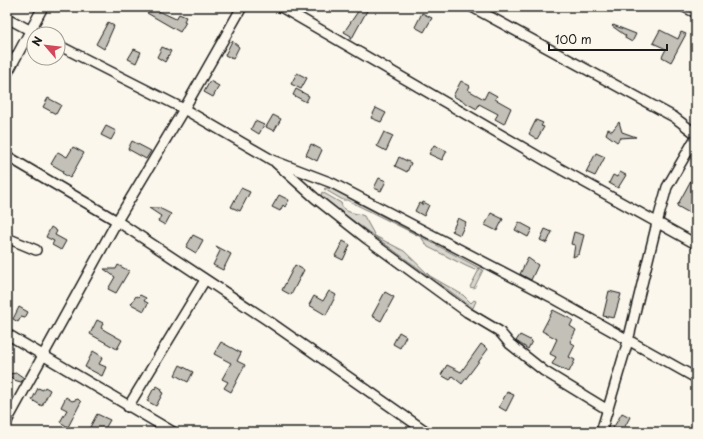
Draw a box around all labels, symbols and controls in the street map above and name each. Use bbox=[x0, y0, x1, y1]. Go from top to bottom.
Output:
north arrow bbox=[26, 26, 66, 66]
scale bar bbox=[549, 26, 667, 52]
text: 100 m bbox=[555, 30, 592, 48]
text: N bbox=[27, 33, 46, 49]

